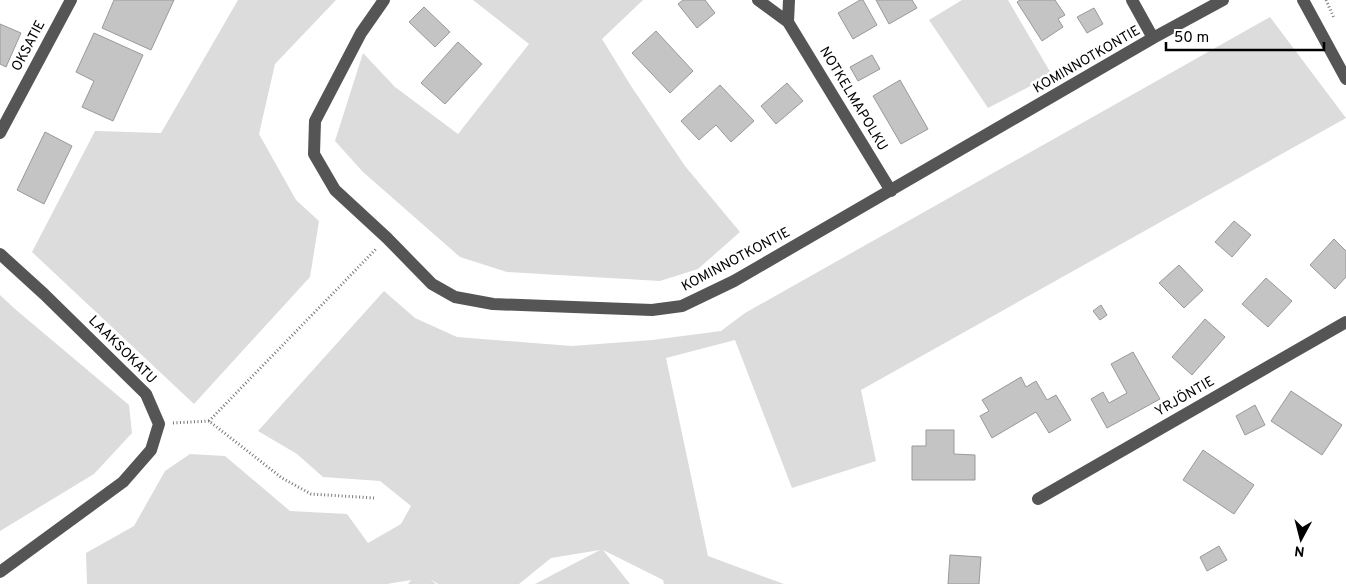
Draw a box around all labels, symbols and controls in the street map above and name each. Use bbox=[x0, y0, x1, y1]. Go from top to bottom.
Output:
street label: OKSATIE bbox=[9, 18, 49, 74]
scale bar bbox=[1166, 20, 1324, 52]
street label: KOMINNOTKONTIE bbox=[1031, 23, 1143, 97]
text: 50 m bbox=[1174, 29, 1209, 48]
street label: NOTKELMAPOLKU bbox=[815, 44, 891, 154]
street label: KOMINNOTKONTIE bbox=[679, 224, 793, 296]
street label: LAAKSOKATU bbox=[84, 312, 160, 388]
street label: YRJÖNTIE bbox=[1152, 372, 1218, 421]
north arrow bbox=[1276, 514, 1326, 564]
text: N bbox=[1294, 541, 1306, 559]

